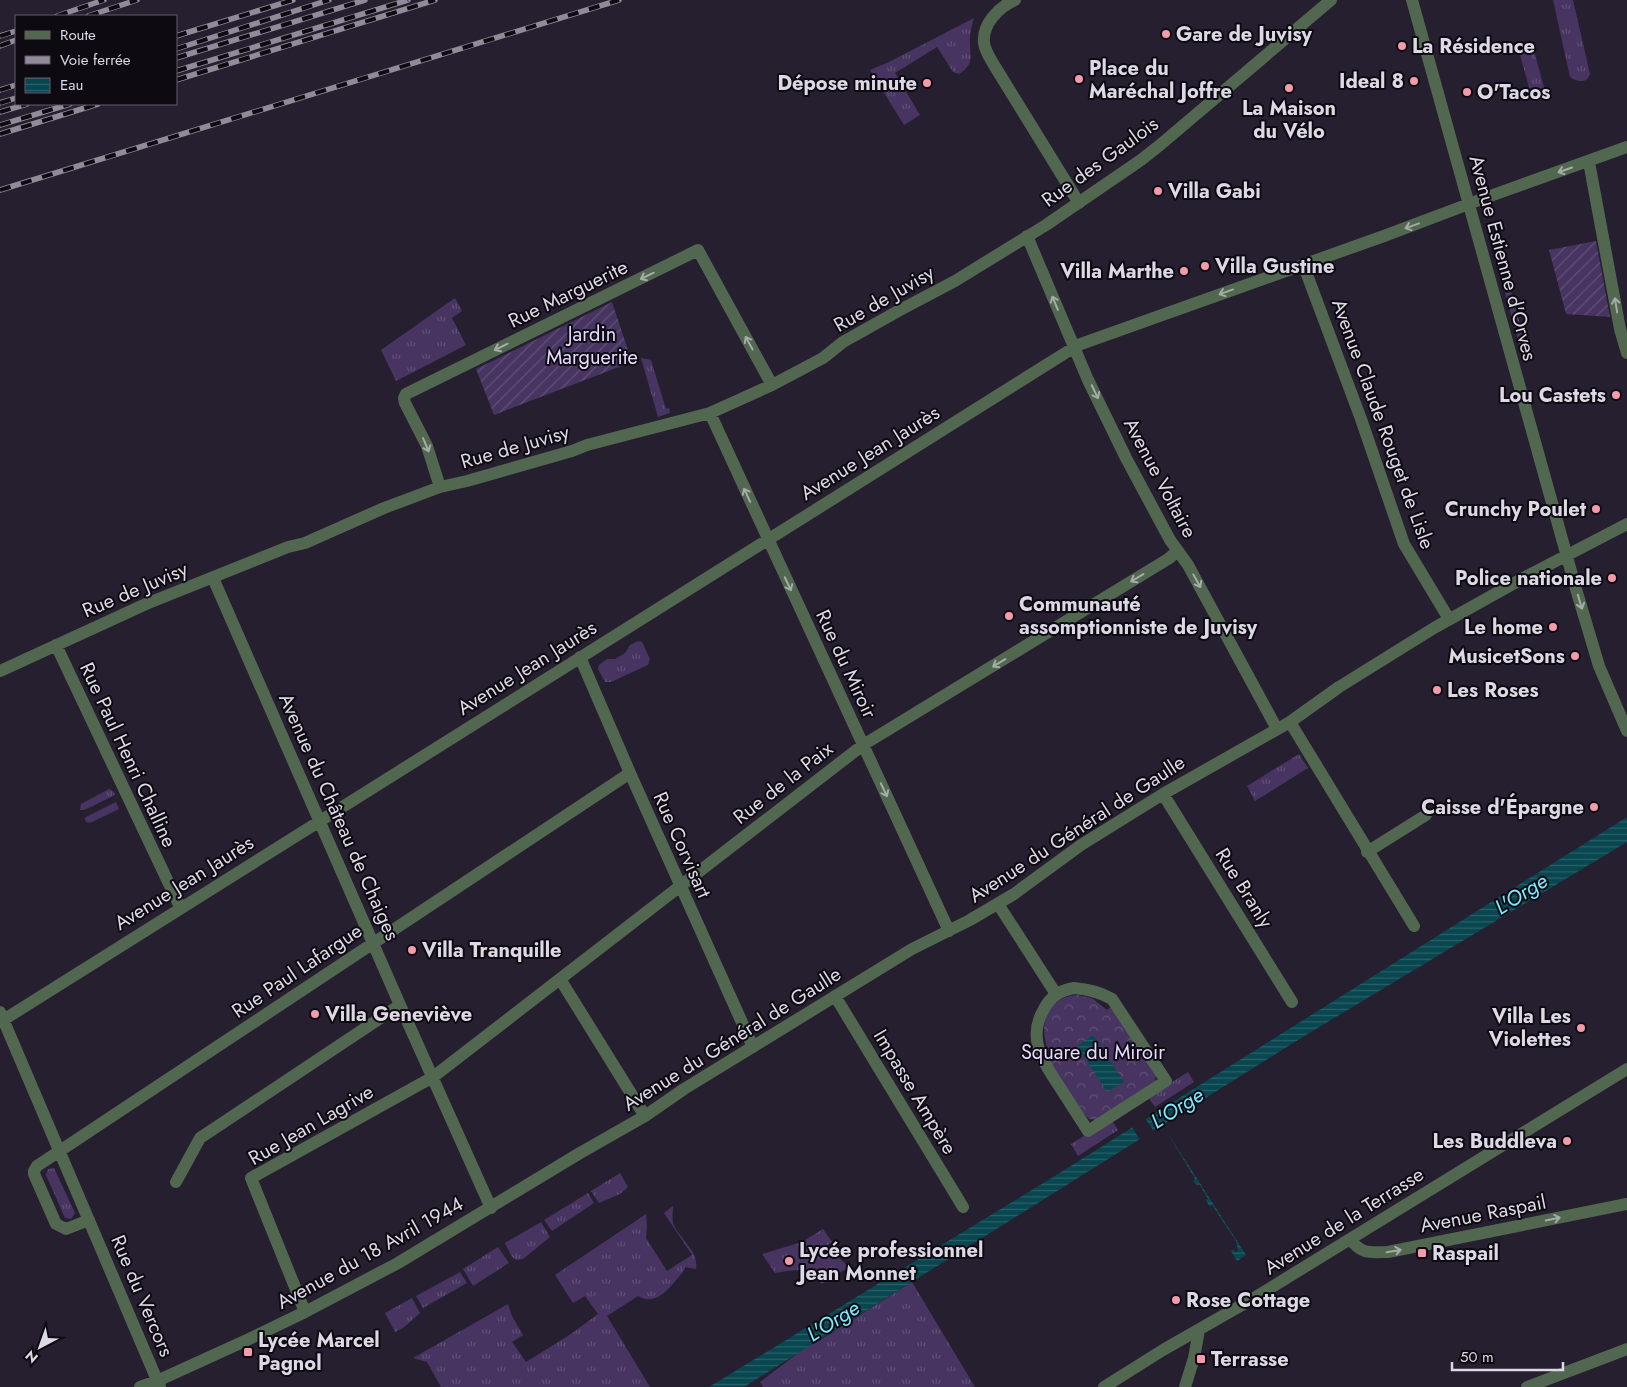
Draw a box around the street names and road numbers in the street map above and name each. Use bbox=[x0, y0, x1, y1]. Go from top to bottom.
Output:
street label: Rue des Gaulois bbox=[1036, 110, 1164, 214]
street label: Avenue Estienne d'Orves bbox=[1462, 152, 1544, 364]
street label: Rue Marguerite bbox=[503, 253, 633, 335]
street label: Rue de Juvisy bbox=[828, 258, 940, 339]
street label: Avenue Claude Rouget de Lisle bbox=[1324, 295, 1442, 553]
street label: Avenue Jean Jaurès bbox=[795, 398, 945, 508]
street label: Avenue Voltaire bbox=[1116, 413, 1204, 543]
street label: Rue de Juvisy bbox=[457, 418, 573, 476]
street label: Rue de Juvisy bbox=[78, 555, 192, 625]
street label: Rue du Miroir bbox=[808, 605, 884, 723]
street label: Avenue Jean Jaurès bbox=[452, 613, 602, 723]
street label: Rue Paul Henri Challine bbox=[72, 658, 184, 852]
street label: Avenue du Château de Chaiges bbox=[271, 689, 407, 945]
street label: Rue de la Paix bbox=[727, 734, 839, 831]
street label: Avenue du Général de Gaulle bbox=[963, 748, 1191, 910]
street label: Rue Corvisart bbox=[646, 787, 718, 903]
street label: Avenue Jean Jaurès bbox=[109, 828, 259, 938]
street label: Rue Branly bbox=[1208, 842, 1280, 934]
street label: Rue Paul Lafargue bbox=[226, 917, 368, 1025]
street label: Avenue du Général de Gaulle bbox=[617, 960, 847, 1118]
street label: Impasse Ampère bbox=[866, 1024, 964, 1160]
street label: Rue Jean Lagrive bbox=[243, 1077, 379, 1173]
street label: Avenue de la Terrasse bbox=[1258, 1160, 1430, 1282]
street label: Avenue Raspail bbox=[1417, 1188, 1549, 1240]
street label: Avenue du 18 Avril 1944 bbox=[271, 1189, 469, 1316]
street label: Rue du Vercors bbox=[103, 1231, 181, 1361]

